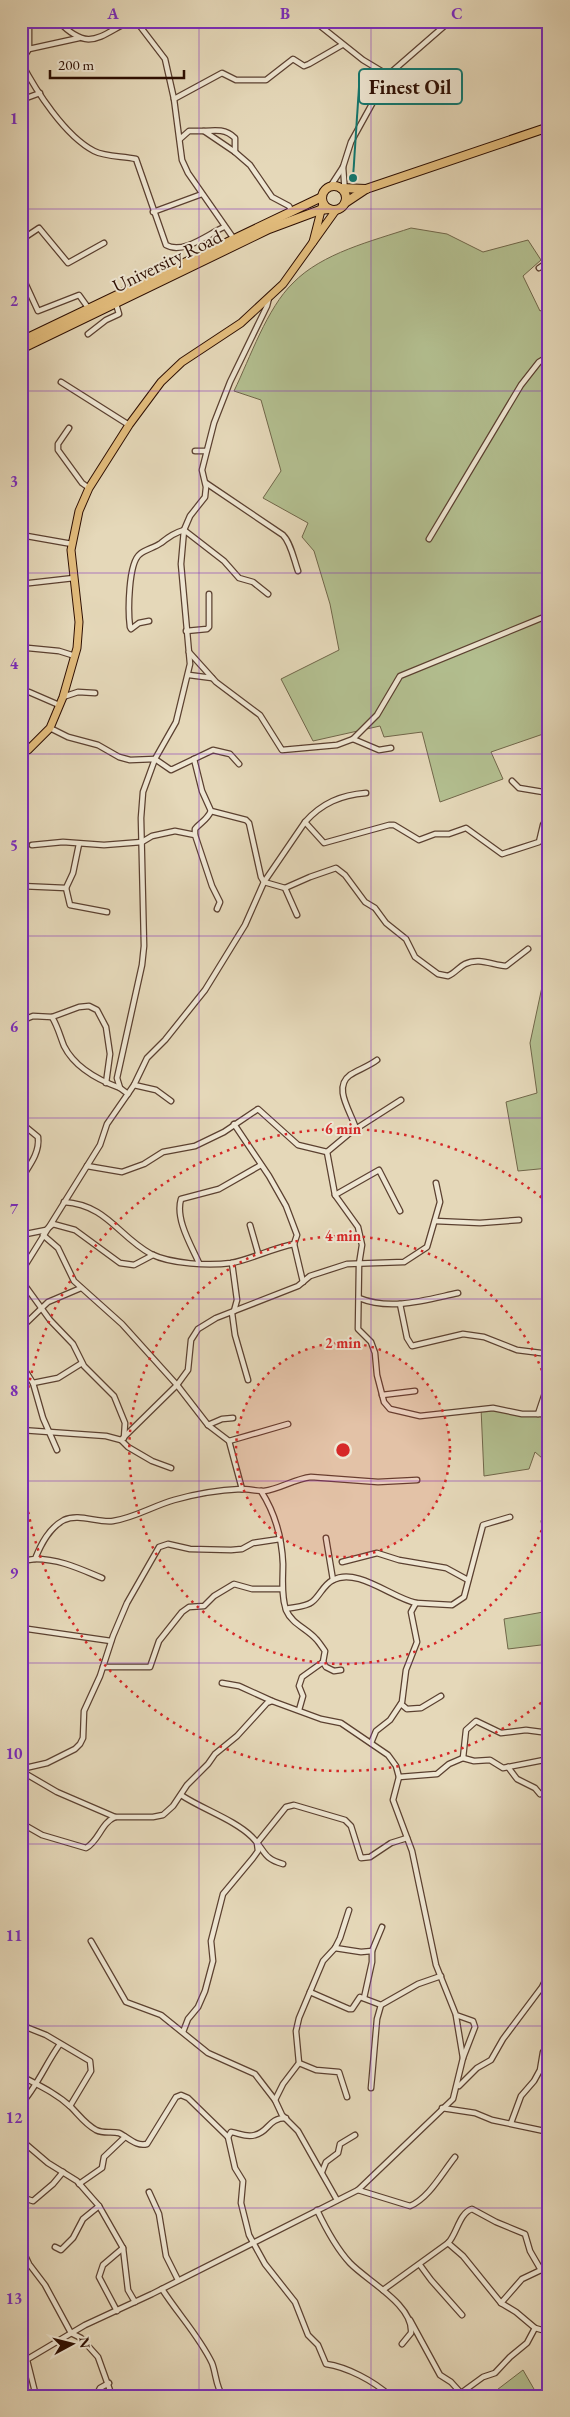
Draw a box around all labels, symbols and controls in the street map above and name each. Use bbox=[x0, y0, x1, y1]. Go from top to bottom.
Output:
text: A bbox=[106, 3, 119, 24]
text: B bbox=[280, 3, 290, 24]
text: C bbox=[451, 3, 463, 24]
scale bar bbox=[50, 48, 184, 80]
text: 200 m bbox=[58, 55, 95, 74]
callout: Finest Oil bbox=[359, 69, 462, 104]
text: Finest Oil bbox=[369, 74, 452, 100]
text: 1 bbox=[10, 108, 18, 129]
street label: University Road bbox=[108, 224, 226, 298]
text: 2 bbox=[10, 290, 19, 311]
text: 3 bbox=[10, 471, 18, 492]
text: 4 bbox=[10, 653, 19, 674]
text: 5 bbox=[10, 835, 18, 856]
text: 6 bbox=[10, 1016, 19, 1037]
text: 6 min bbox=[325, 1119, 362, 1138]
text: 7 bbox=[10, 1198, 19, 1219]
text: 4 min bbox=[325, 1226, 362, 1245]
text: 2 min bbox=[325, 1333, 362, 1352]
text: 8 bbox=[10, 1380, 18, 1401]
centre of rings bbox=[334, 1441, 352, 1459]
text: 9 bbox=[10, 1562, 19, 1583]
text: 10 bbox=[6, 1743, 23, 1764]
text: 11 bbox=[6, 1925, 22, 1946]
text: 12 bbox=[6, 2107, 23, 2128]
text: 13 bbox=[6, 2288, 22, 2309]
north arrow bbox=[48, 2320, 98, 2370]
text: N bbox=[75, 2336, 95, 2350]

